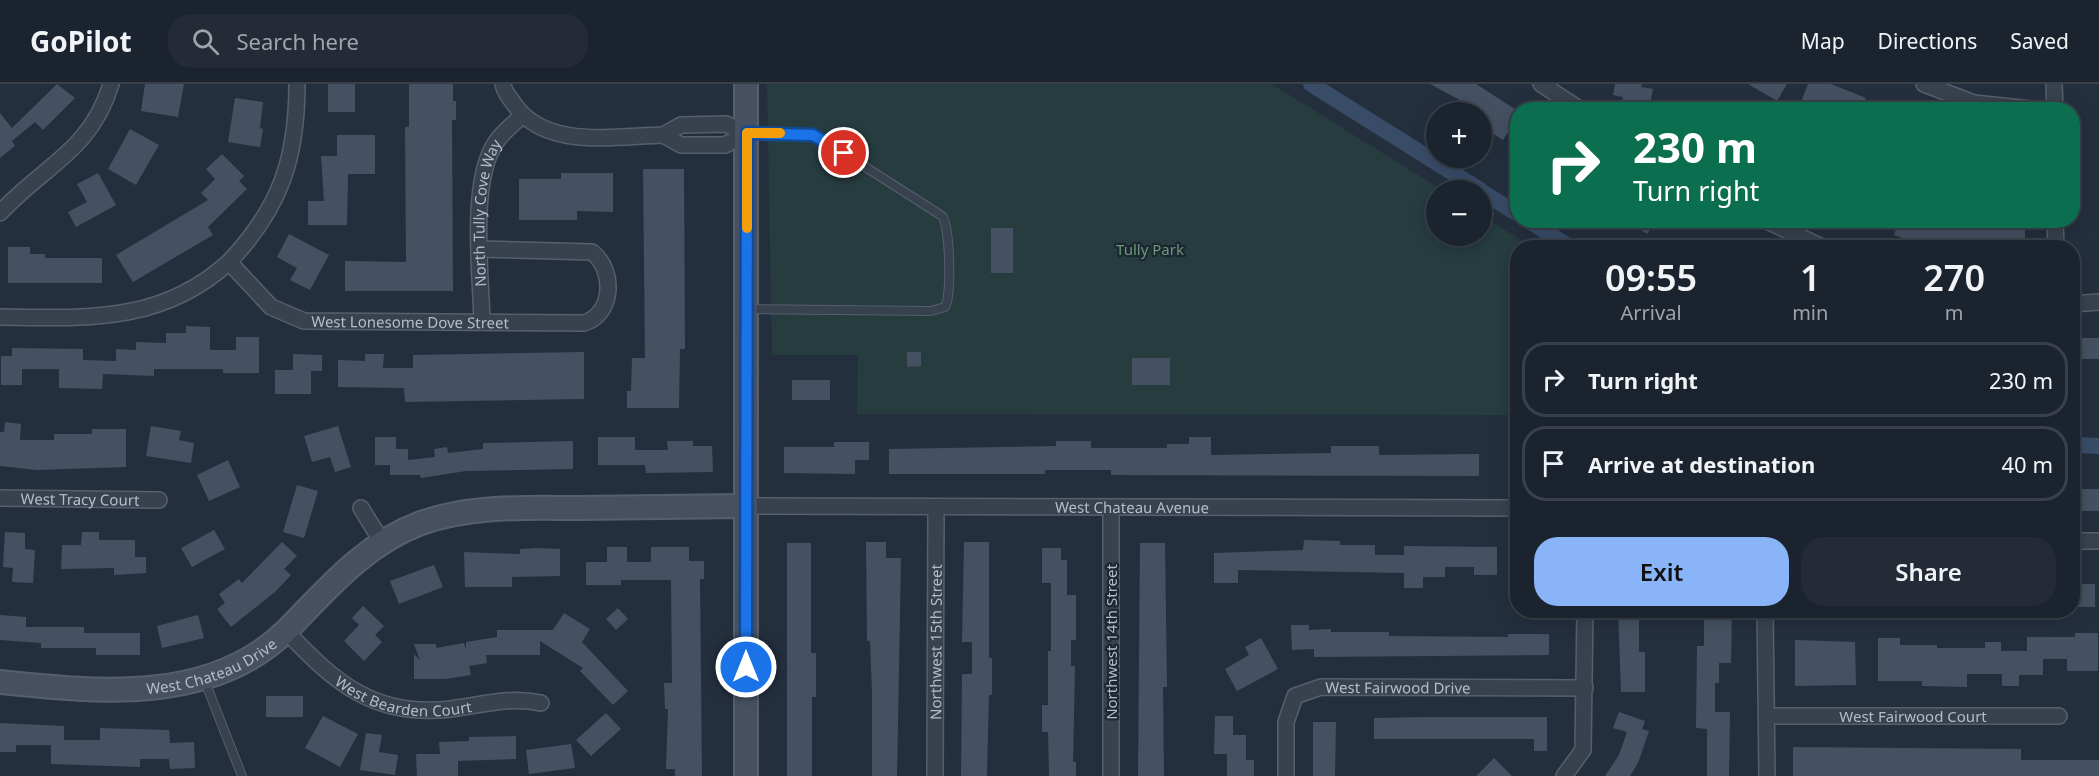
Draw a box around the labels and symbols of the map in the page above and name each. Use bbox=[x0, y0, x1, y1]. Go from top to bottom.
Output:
pin bbox=[818, 127, 869, 178]
street label: North Tully Cove Way bbox=[468, 135, 506, 287]
park label: Tully Park bbox=[1116, 239, 1184, 259]
street label: West Lonesome Dove Street bbox=[311, 311, 510, 332]
street label: West Tracy Court bbox=[20, 488, 140, 510]
street label: West Chateau Avenue bbox=[1055, 497, 1209, 517]
street label: Northwest 15th Street bbox=[925, 563, 946, 720]
street label: Northwest 14th Street bbox=[1101, 564, 1121, 720]
street label: West Chateau Drive bbox=[145, 634, 281, 698]
position arrow bbox=[714, 635, 778, 699]
street label: West Bearden Court bbox=[331, 671, 474, 720]
street label: West Fairwood Drive bbox=[1325, 677, 1471, 698]
street label: West Fairwood Court bbox=[1839, 706, 1987, 726]

